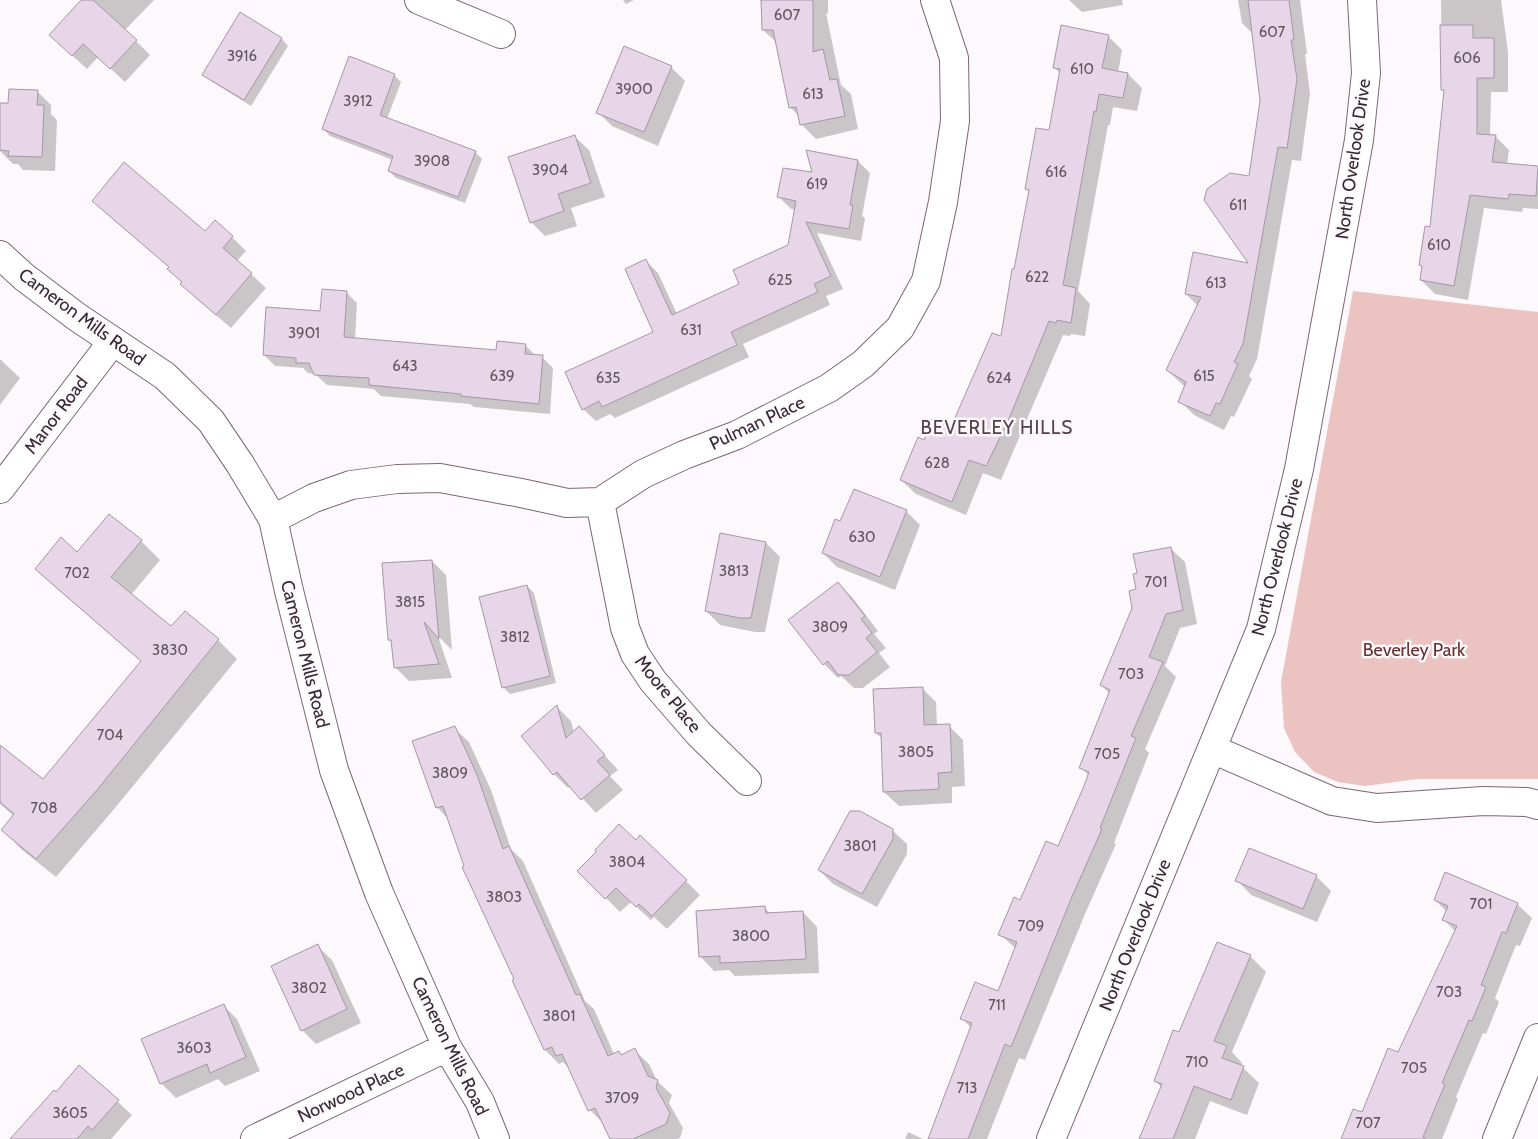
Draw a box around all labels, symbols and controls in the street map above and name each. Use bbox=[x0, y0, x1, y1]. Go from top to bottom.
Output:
house number: 607 bbox=[774, 6, 801, 24]
house number: 607 bbox=[1259, 23, 1286, 41]
house number: 3916 bbox=[227, 47, 257, 65]
house number: 606 bbox=[1453, 49, 1481, 67]
house number: 610 bbox=[1070, 60, 1094, 78]
street label: North Overlook Drive bbox=[1331, 77, 1375, 241]
house number: 3900 bbox=[615, 80, 653, 98]
house number: 613 bbox=[802, 85, 824, 103]
house number: 3912 bbox=[343, 92, 373, 110]
house number: 3908 bbox=[414, 152, 450, 170]
house number: 3904 bbox=[532, 161, 568, 179]
house number: 616 bbox=[1045, 163, 1067, 181]
house number: 619 bbox=[806, 175, 828, 193]
house number: 611 bbox=[1229, 196, 1247, 214]
house number: 610 bbox=[1427, 236, 1451, 254]
street label: Cameron Mills Road bbox=[14, 264, 150, 370]
house number: 622 bbox=[1025, 268, 1049, 286]
house number: 625 bbox=[768, 271, 792, 289]
house number: 613 bbox=[1205, 274, 1227, 292]
house number: 631 bbox=[680, 321, 702, 339]
house number: 3901 bbox=[288, 324, 320, 342]
house number: 643 bbox=[392, 357, 418, 375]
house number: 639 bbox=[489, 367, 515, 385]
house number: 615 bbox=[1193, 367, 1215, 385]
house number: 635 bbox=[596, 369, 620, 387]
house number: 624 bbox=[986, 369, 1012, 387]
street label: Manor Road bbox=[20, 372, 92, 458]
street label: Pulman Place bbox=[706, 391, 808, 455]
district label: BEVERLEY HILLS bbox=[921, 416, 1073, 439]
house number: 628 bbox=[924, 454, 950, 472]
street label: North Overlook Drive bbox=[1247, 476, 1307, 638]
house number: 630 bbox=[848, 528, 876, 546]
house number: 3813 bbox=[719, 562, 749, 580]
house number: 702 bbox=[64, 564, 90, 582]
house number: 701 bbox=[1145, 573, 1167, 591]
street label: Cameron Mills Road bbox=[276, 578, 334, 730]
house number: 3815 bbox=[395, 593, 425, 611]
house number: 3809 bbox=[812, 618, 848, 636]
house number: 3812 bbox=[500, 628, 530, 646]
park label: Beverley Park bbox=[1363, 639, 1466, 661]
house number: 3830 bbox=[152, 641, 188, 659]
street label: Moore Place bbox=[630, 651, 706, 737]
house number: 703 bbox=[1118, 665, 1144, 683]
house number: 704 bbox=[97, 726, 124, 744]
house number: 3805 bbox=[898, 743, 934, 761]
house number: 705 bbox=[1094, 745, 1120, 763]
house number: 3809 bbox=[432, 764, 468, 782]
house number: 708 bbox=[31, 799, 57, 817]
house number: 3801 bbox=[844, 837, 876, 855]
house number: 3804 bbox=[609, 853, 645, 871]
street label: North Overlook Drive bbox=[1094, 856, 1176, 1014]
house number: 3803 bbox=[486, 888, 522, 906]
house number: 701 bbox=[1470, 895, 1492, 913]
house number: 709 bbox=[1018, 917, 1044, 935]
house number: 3800 bbox=[732, 927, 770, 945]
street label: Cameron Mills Road bbox=[407, 973, 493, 1119]
house number: 3802 bbox=[291, 979, 327, 997]
house number: 703 bbox=[1436, 983, 1462, 1001]
house number: 711 bbox=[988, 996, 1006, 1014]
house number: 3801 bbox=[543, 1007, 575, 1025]
house number: 3603 bbox=[176, 1039, 212, 1057]
house number: 710 bbox=[1186, 1053, 1208, 1071]
street label: Norwood Place bbox=[294, 1059, 408, 1127]
house number: 705 bbox=[1401, 1059, 1427, 1077]
house number: 713 bbox=[957, 1079, 977, 1097]
house number: 3709 bbox=[605, 1089, 639, 1107]
house number: 3605 bbox=[52, 1104, 88, 1122]
house number: 707 bbox=[1355, 1114, 1381, 1132]

